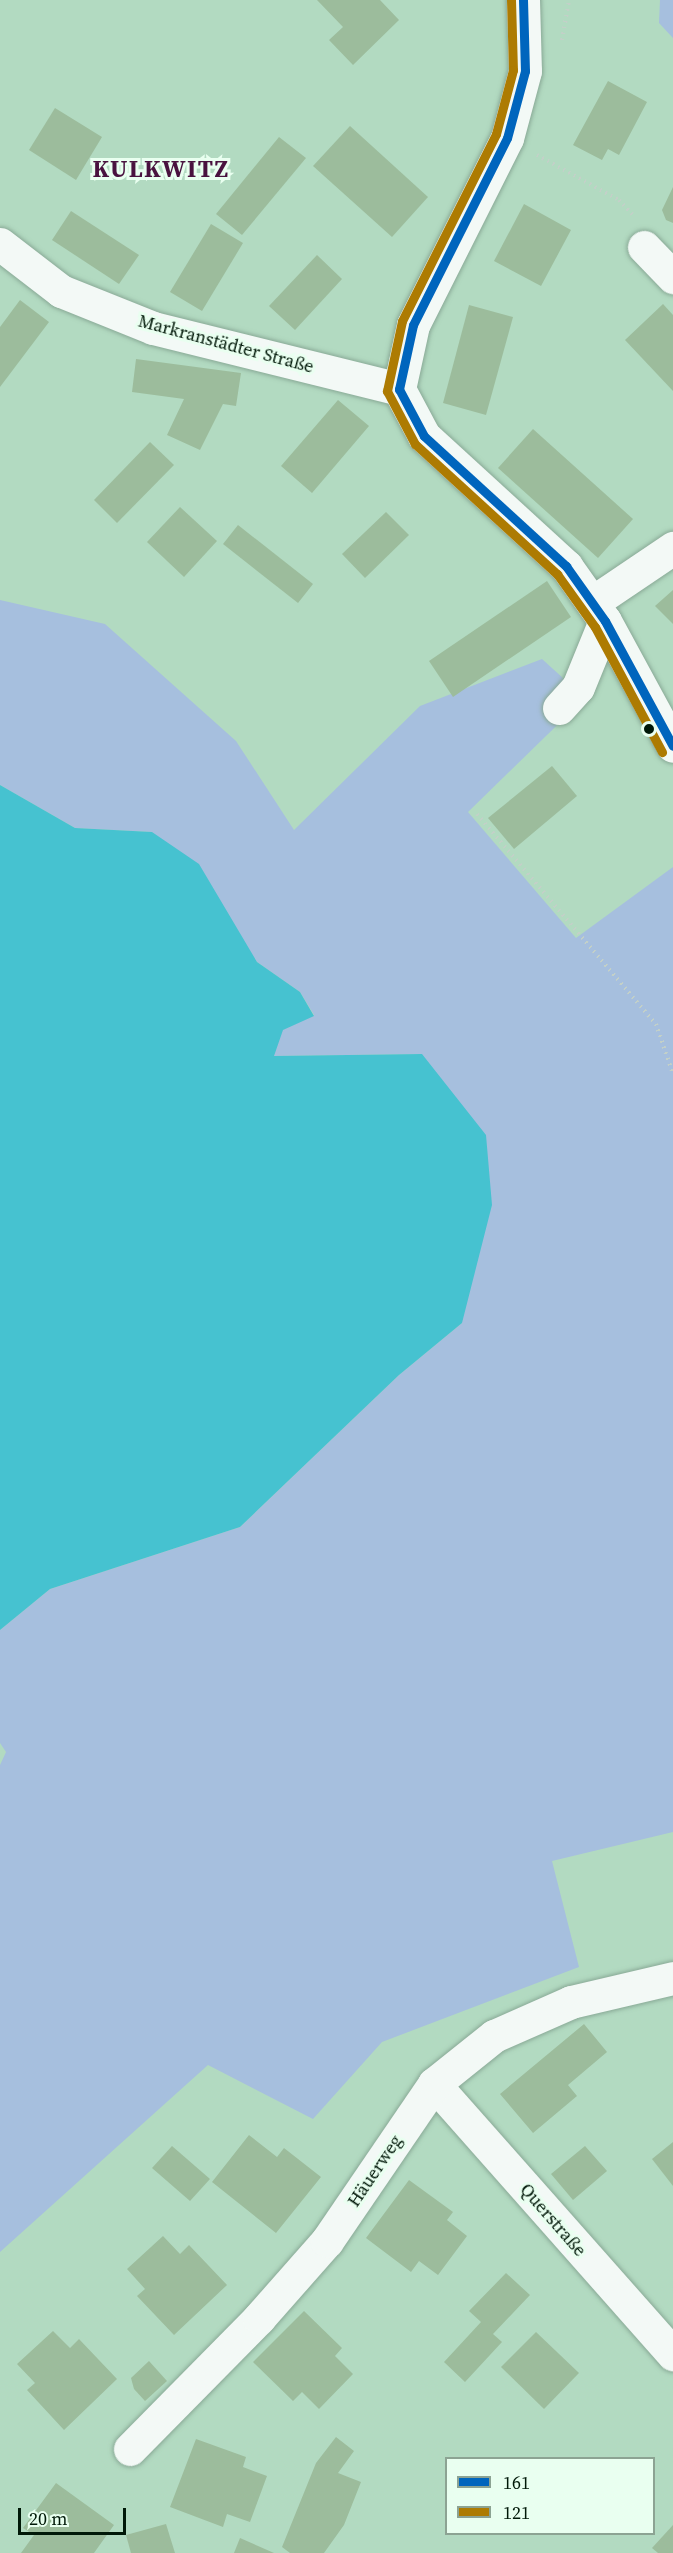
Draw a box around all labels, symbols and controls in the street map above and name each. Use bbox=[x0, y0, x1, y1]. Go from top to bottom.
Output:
district label: KULKWITZ bbox=[93, 155, 229, 183]
street label: Markranstädter Straße bbox=[136, 310, 316, 378]
unlabelled marker bbox=[643, 723, 655, 735]
street label: Häuerweg bbox=[343, 2131, 407, 2211]
street label: Querstraße bbox=[515, 2179, 591, 2261]
legend bbox=[445, 2457, 655, 2535]
text: 161 bbox=[503, 2470, 530, 2495]
scale bar bbox=[21, 2496, 129, 2534]
text: 121 bbox=[503, 2500, 530, 2525]
text: 20 m bbox=[29, 2506, 67, 2531]

